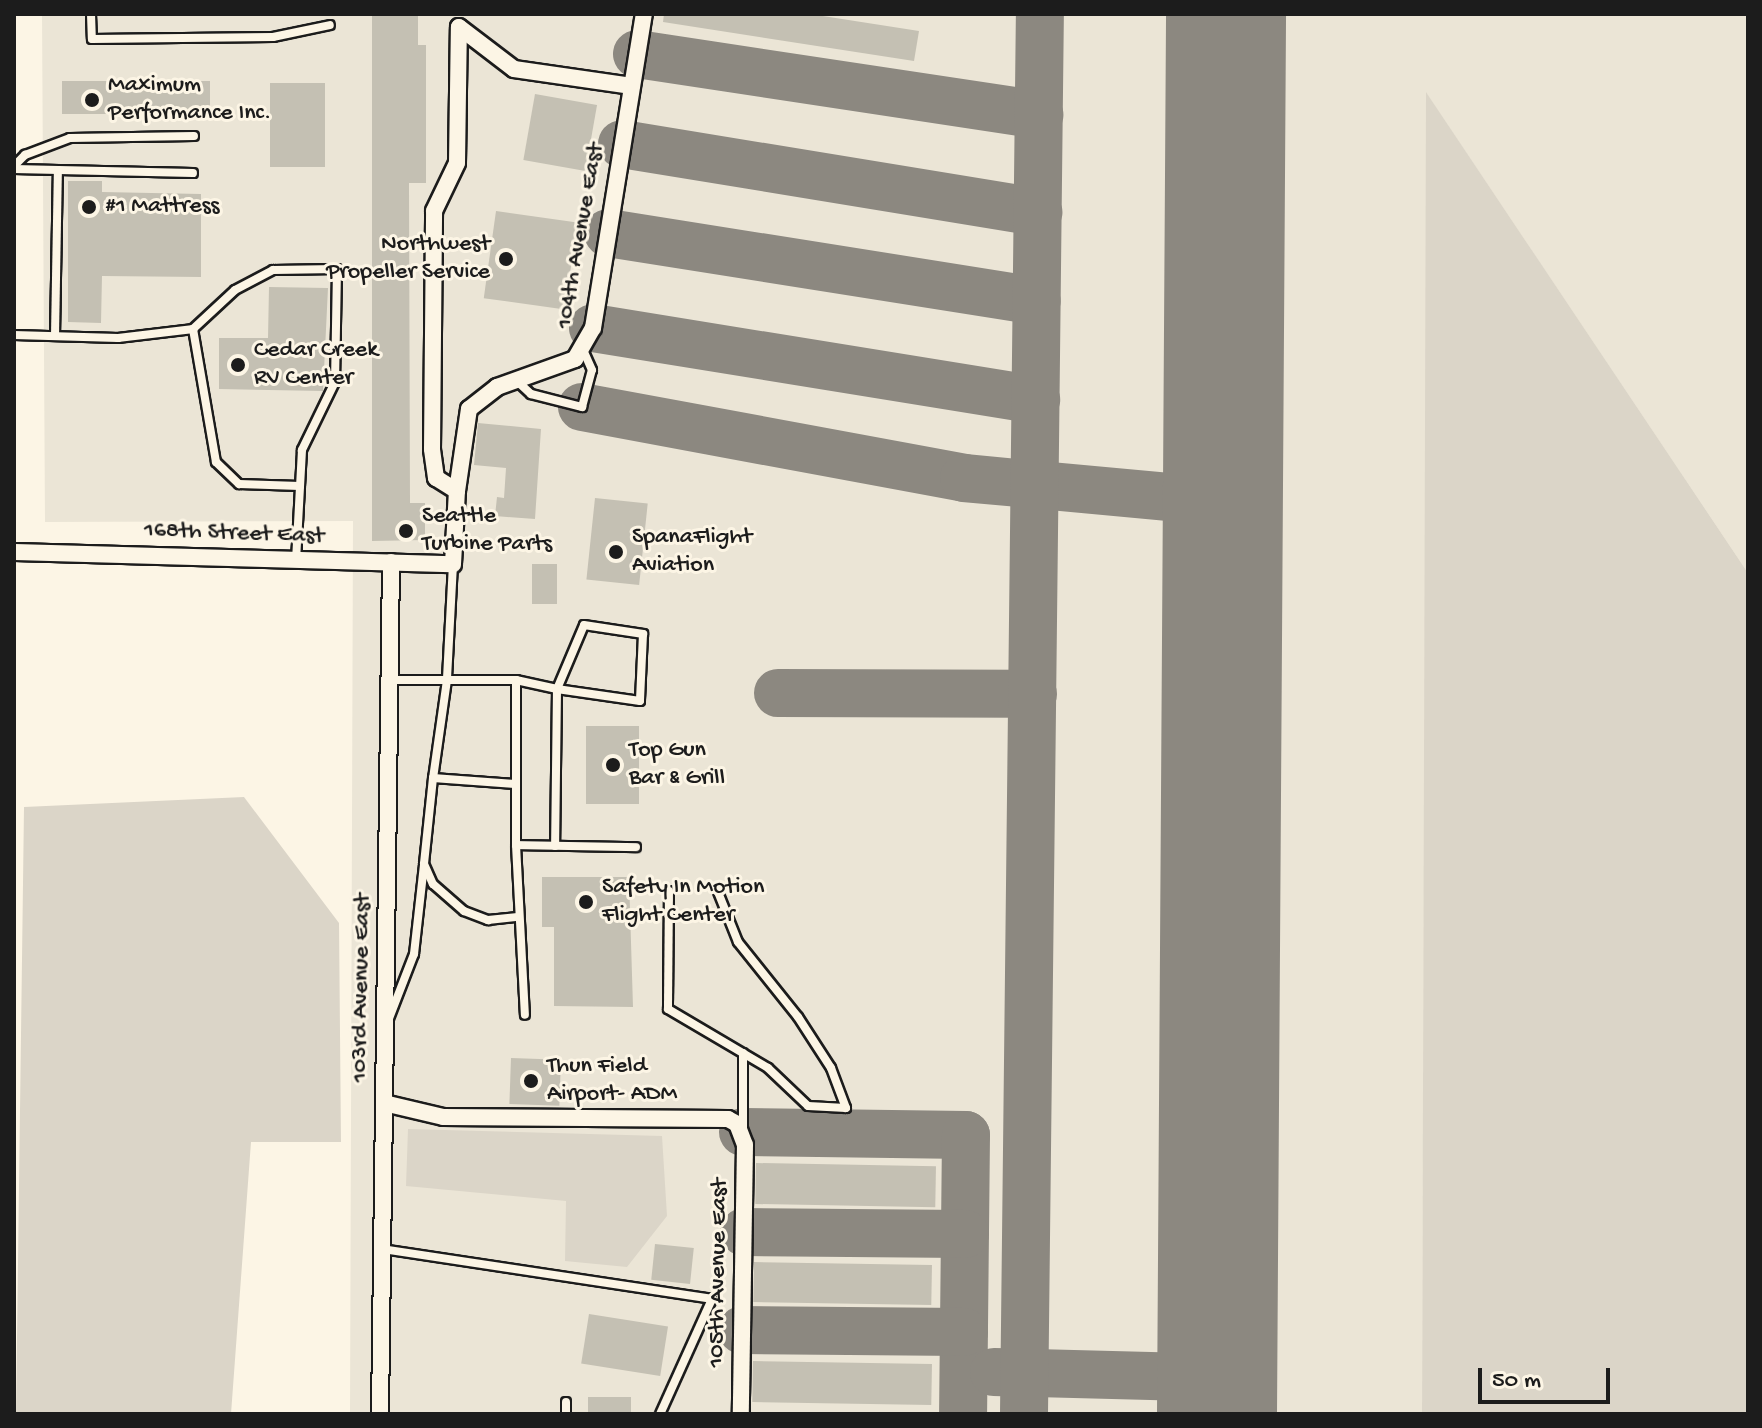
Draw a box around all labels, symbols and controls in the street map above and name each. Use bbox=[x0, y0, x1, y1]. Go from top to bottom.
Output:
place label: Maximum Performance Inc. bbox=[108, 72, 271, 128]
marker: Maximum Performance Inc. bbox=[83, 91, 101, 109]
street label: 104th Avenue East bbox=[551, 141, 611, 331]
place label: #1 Mattress bbox=[105, 193, 219, 221]
marker: #1 Mattress bbox=[80, 198, 98, 216]
place label: Northwest Propeller Service bbox=[326, 231, 490, 287]
marker: Northwest Propeller Service bbox=[497, 250, 515, 268]
place label: Cedar Creek RV Center bbox=[254, 337, 378, 393]
marker: Cedar Creek RV Center bbox=[229, 356, 247, 374]
place label: Seattle Turbine Parts bbox=[422, 503, 552, 559]
street label: 168th Street East bbox=[144, 516, 324, 552]
marker: Seattle Turbine Parts bbox=[397, 522, 415, 540]
place label: SpanaFlight Aviation bbox=[632, 524, 752, 580]
marker: SpanaFlight Aviation bbox=[607, 543, 625, 561]
place label: Top Gun Bar & Grill bbox=[629, 737, 725, 793]
marker: Top Gun Bar & Grill bbox=[604, 756, 622, 774]
place label: Safety In Motion Flight Center bbox=[602, 874, 764, 930]
street label: 103rd Avenue East bbox=[346, 893, 378, 1083]
marker: Safety In Motion Flight Center bbox=[577, 893, 595, 911]
place label: Thun Field Airport- ADM bbox=[547, 1053, 677, 1109]
marker: Thun Field Airport- ADM bbox=[522, 1072, 540, 1090]
street label: 105th Avenue East bbox=[703, 1178, 735, 1368]
scale bar bbox=[1482, 1352, 1614, 1402]
text: 50 m bbox=[1492, 1367, 1541, 1396]

